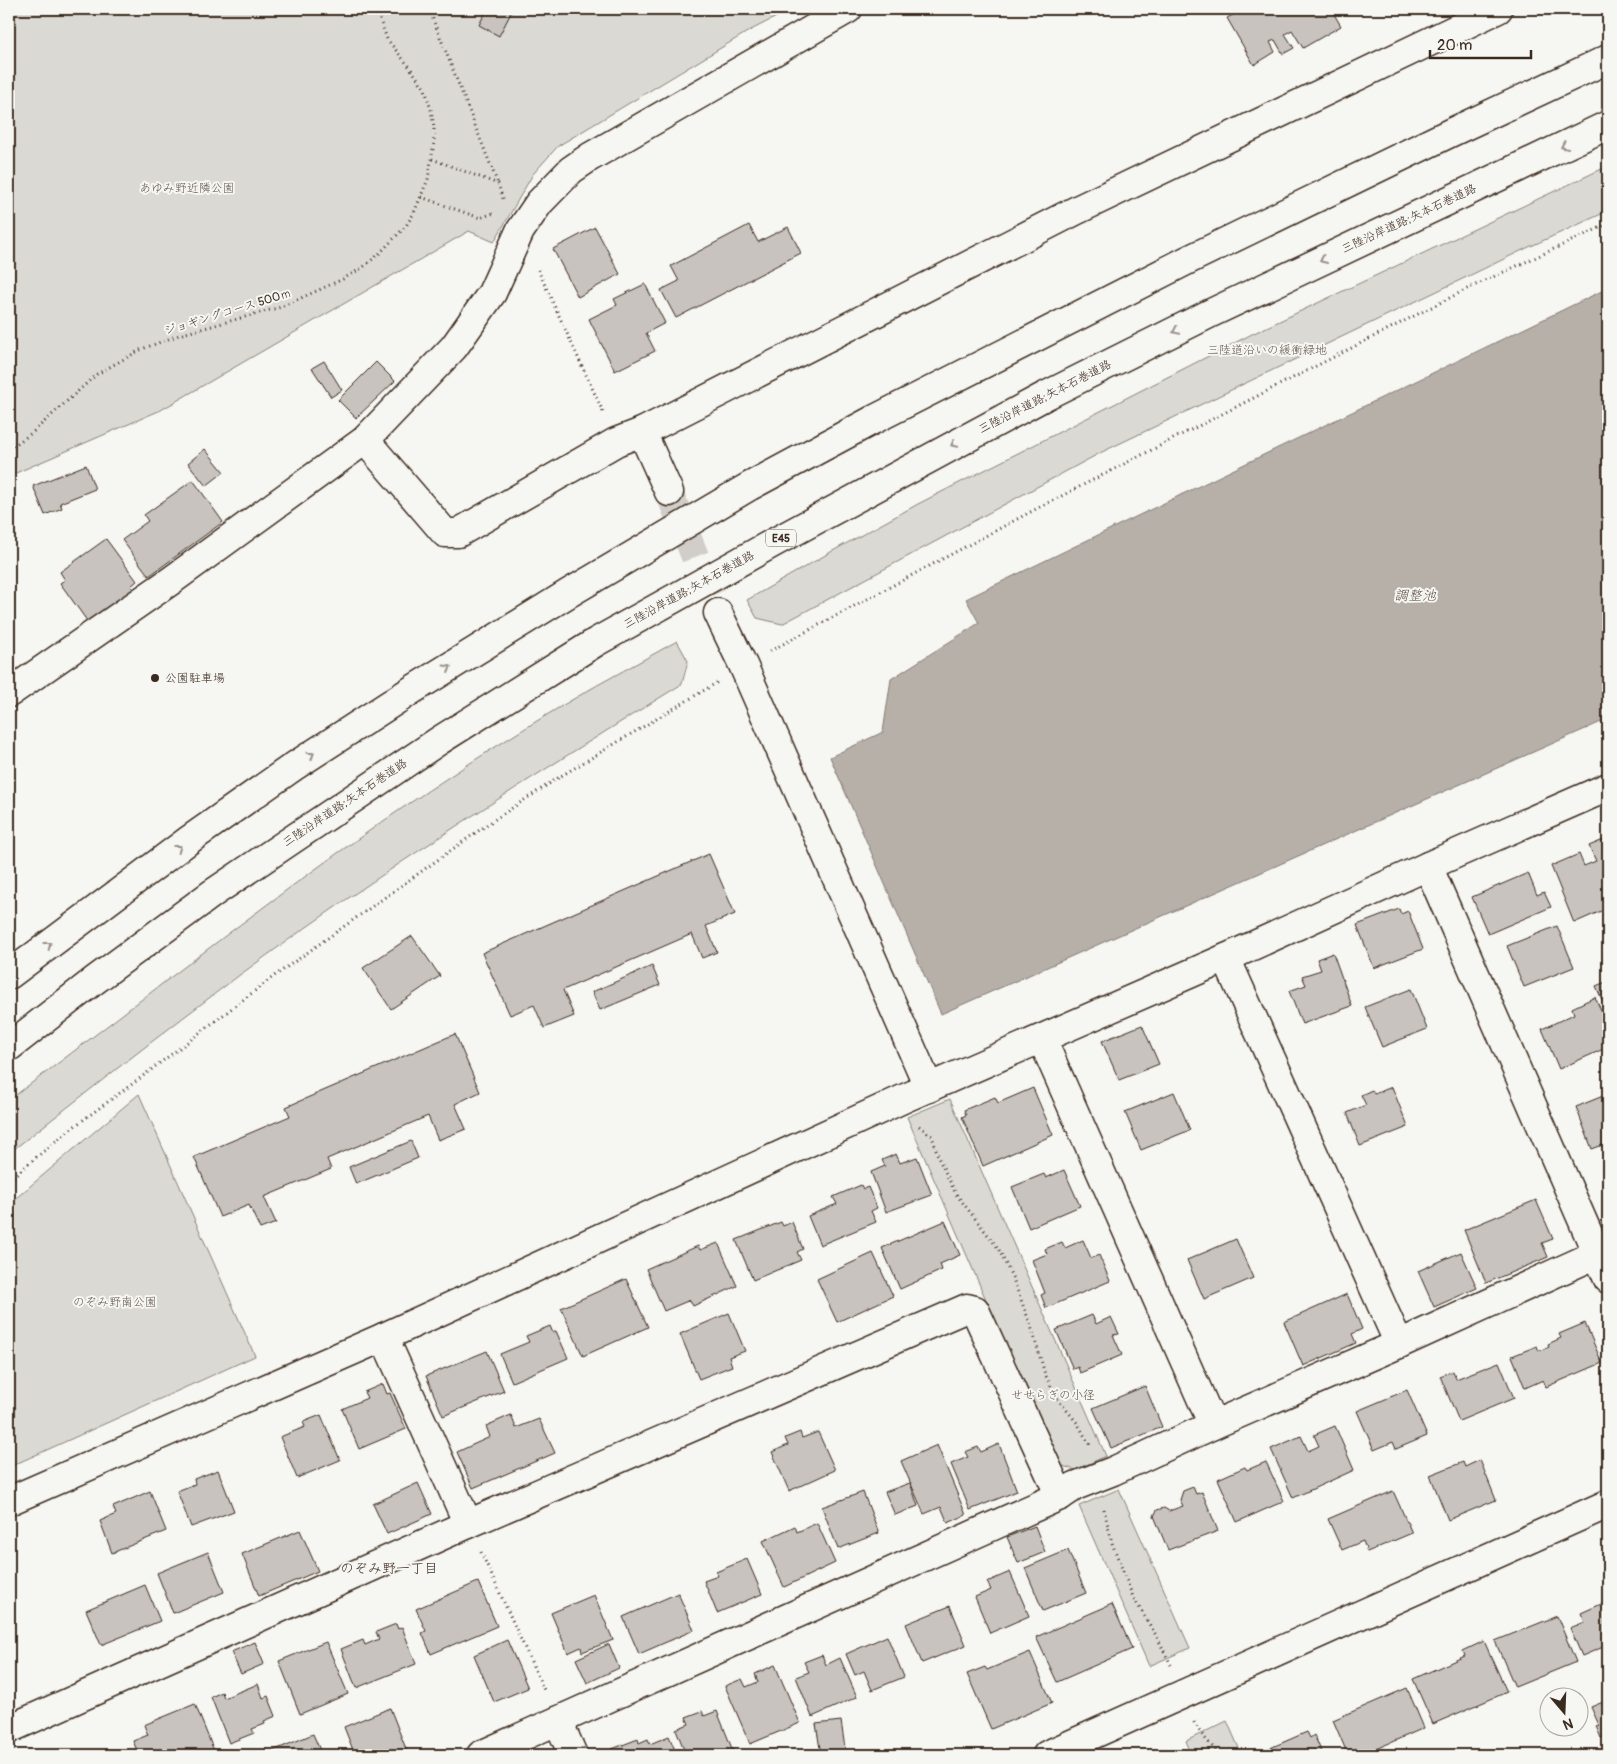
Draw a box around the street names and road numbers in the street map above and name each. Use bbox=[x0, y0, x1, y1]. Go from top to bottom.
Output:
street label: 三陸沿岸道路;矢本石巻道路 bbox=[1339, 181, 1479, 257]
street label: ジョギングコース 500ｍ bbox=[162, 285, 294, 339]
street label: 三陸沿岸道路;矢本石巻道路 bbox=[976, 357, 1114, 437]
road number: E45 bbox=[766, 530, 796, 546]
street label: 三陸沿岸道路;矢本石巻道路 bbox=[621, 548, 757, 632]
street label: 三陸沿岸道路;矢本石巻道路 bbox=[280, 756, 410, 850]

